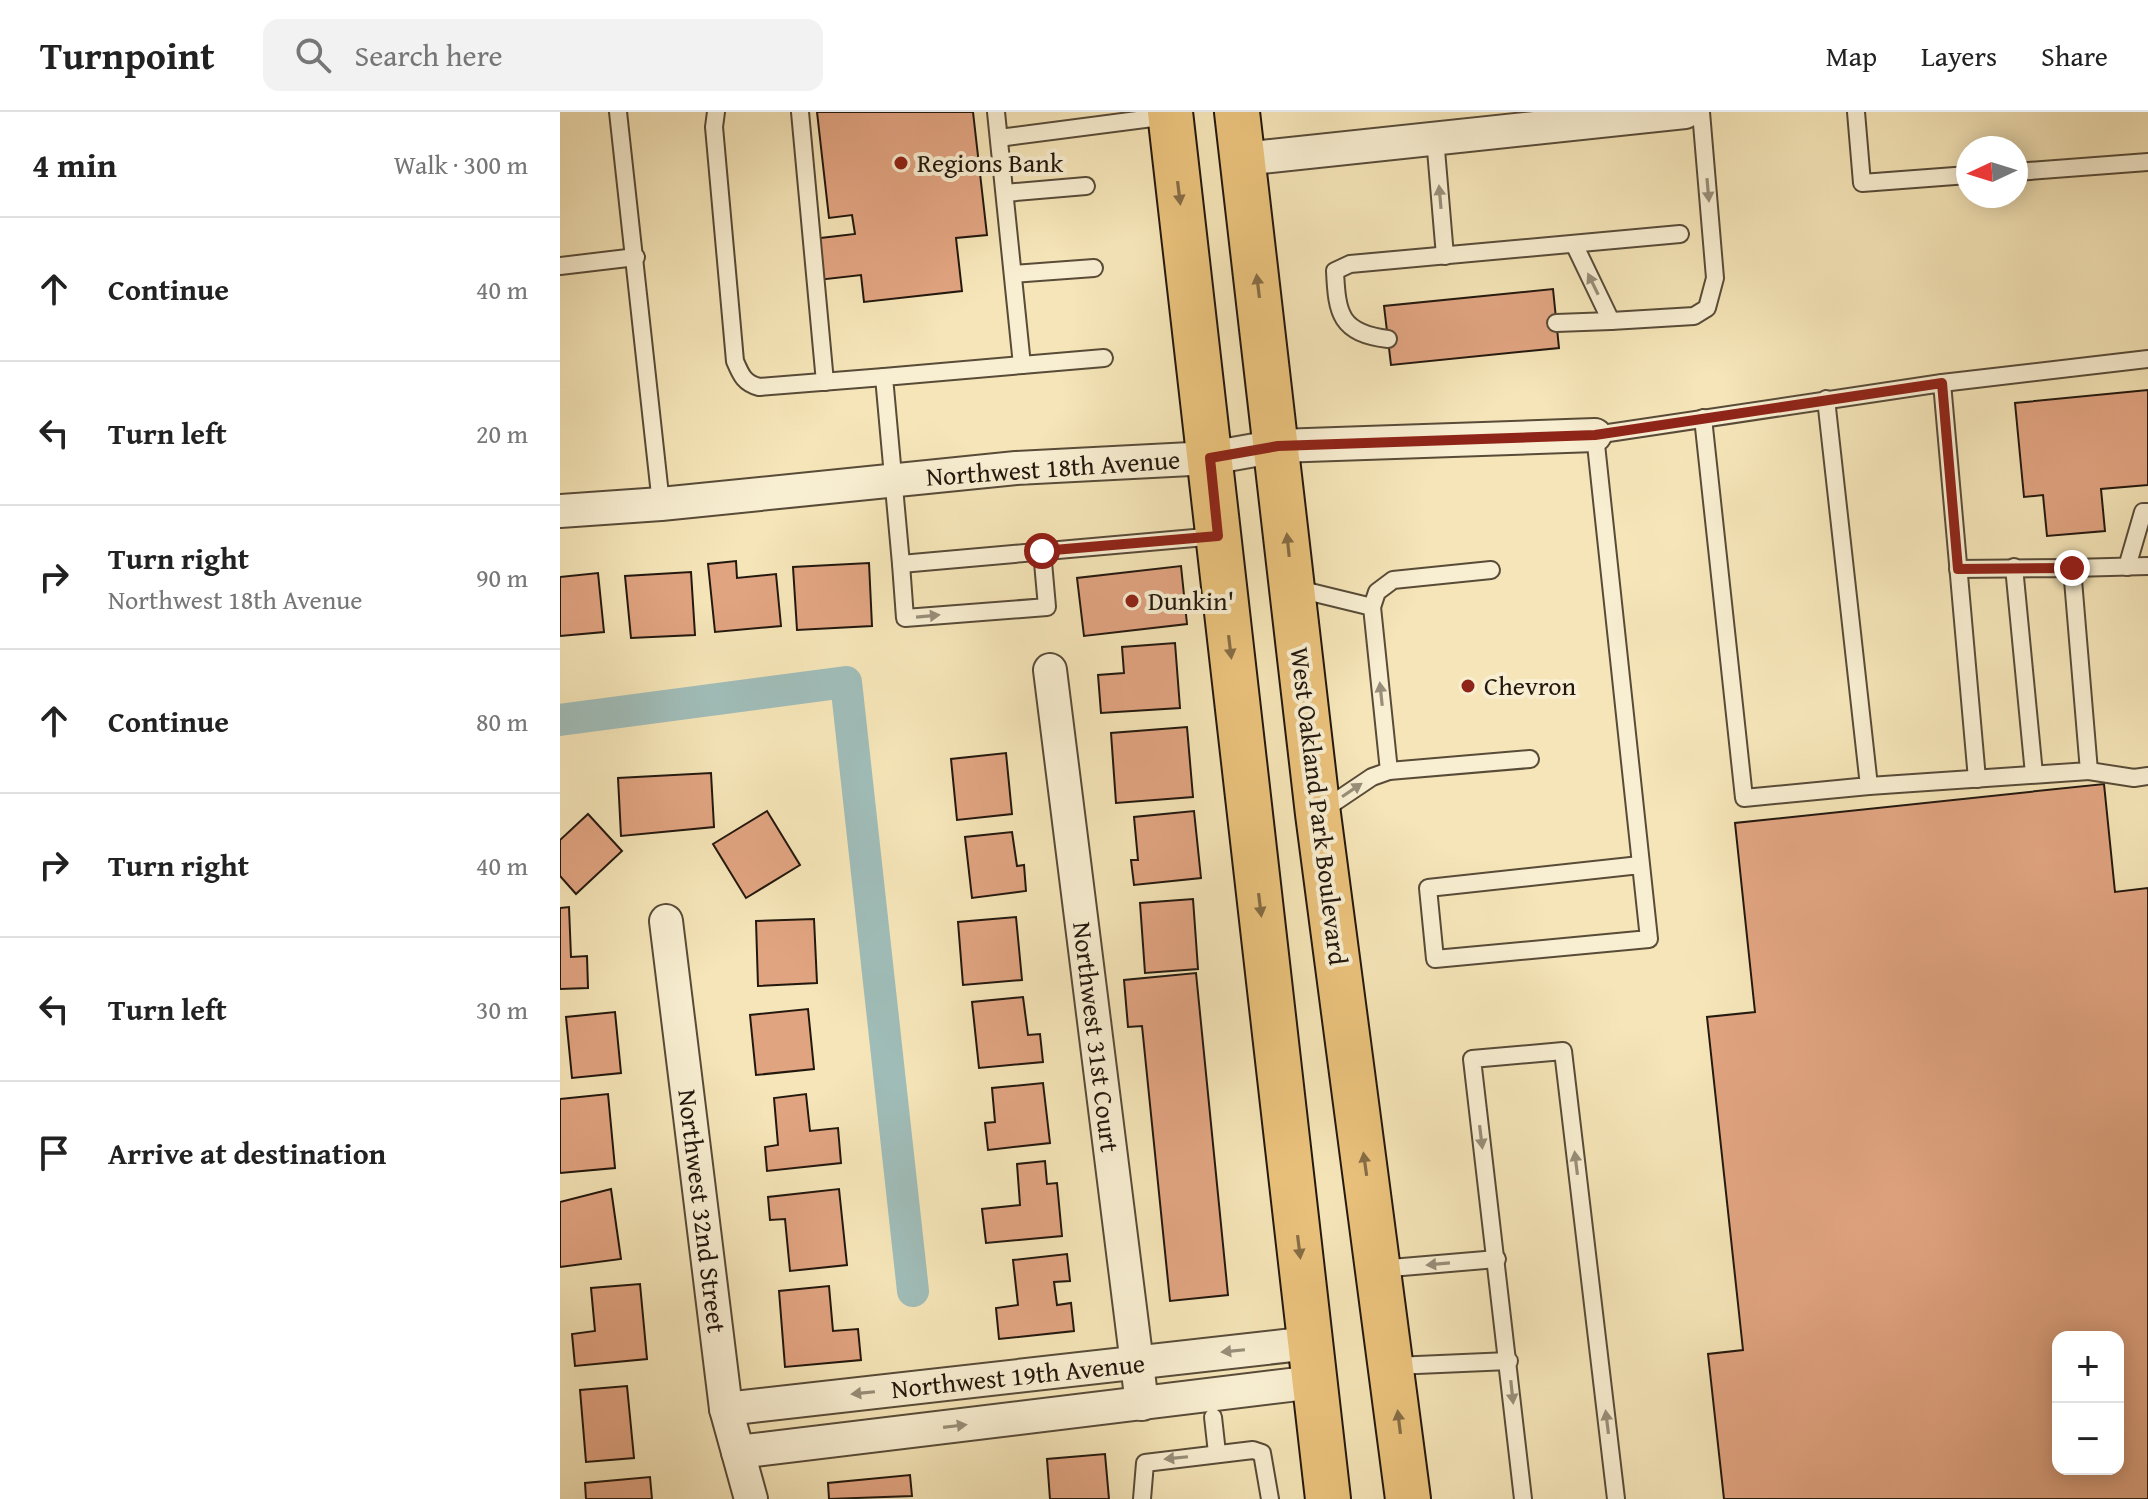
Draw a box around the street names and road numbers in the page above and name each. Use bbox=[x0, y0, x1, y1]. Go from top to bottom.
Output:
street label: Northwest 18th Avenue bbox=[925, 439, 1181, 496]
street label: West Oakland Park Boulevard bbox=[1281, 645, 1358, 967]
street label: Northwest 31st Court bbox=[1063, 920, 1130, 1154]
street label: Northwest 32nd Street bbox=[668, 1087, 737, 1335]
street label: Northwest 19th Avenue bbox=[889, 1343, 1147, 1408]

